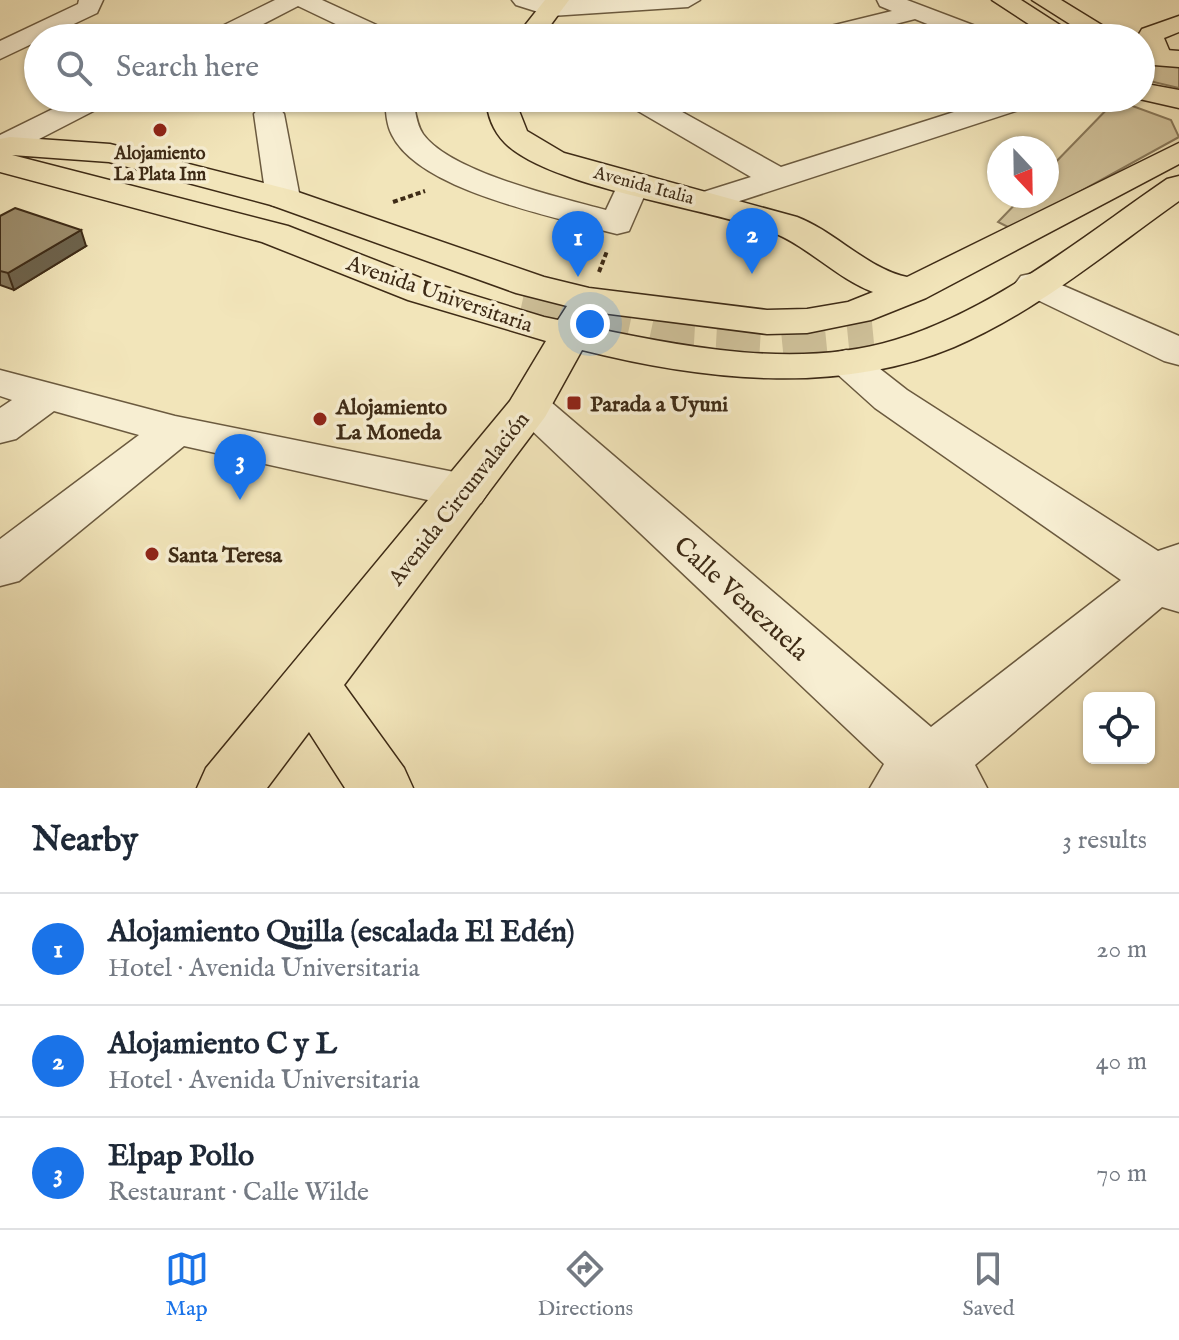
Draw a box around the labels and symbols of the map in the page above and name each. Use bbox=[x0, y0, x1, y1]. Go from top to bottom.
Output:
marker: Alojamiento La Plata Inn bbox=[151, 121, 169, 139]
north arrow bbox=[987, 136, 1059, 208]
place label: Alojamiento La Plata Inn bbox=[114, 143, 207, 187]
street label: Avenida Italia bbox=[590, 162, 696, 211]
pin: 2 bbox=[726, 208, 778, 274]
pin: 1 bbox=[552, 211, 604, 277]
street label: Avenida Universitaria bbox=[342, 250, 537, 340]
your location bbox=[570, 304, 610, 344]
place label: Parada a Uyuni bbox=[590, 391, 728, 419]
place label: Alojamiento La Moneda bbox=[335, 394, 447, 447]
marker: Parada a Uyuni bbox=[565, 394, 583, 412]
street label: Avenida Circunvalación bbox=[382, 406, 536, 593]
marker: Alojamiento La Moneda bbox=[311, 410, 329, 428]
pin: 3 bbox=[214, 434, 266, 500]
street label: Calle Venezuela bbox=[667, 530, 816, 669]
place label: Santa Teresa bbox=[168, 542, 282, 570]
marker: Santa Teresa bbox=[143, 545, 161, 563]

